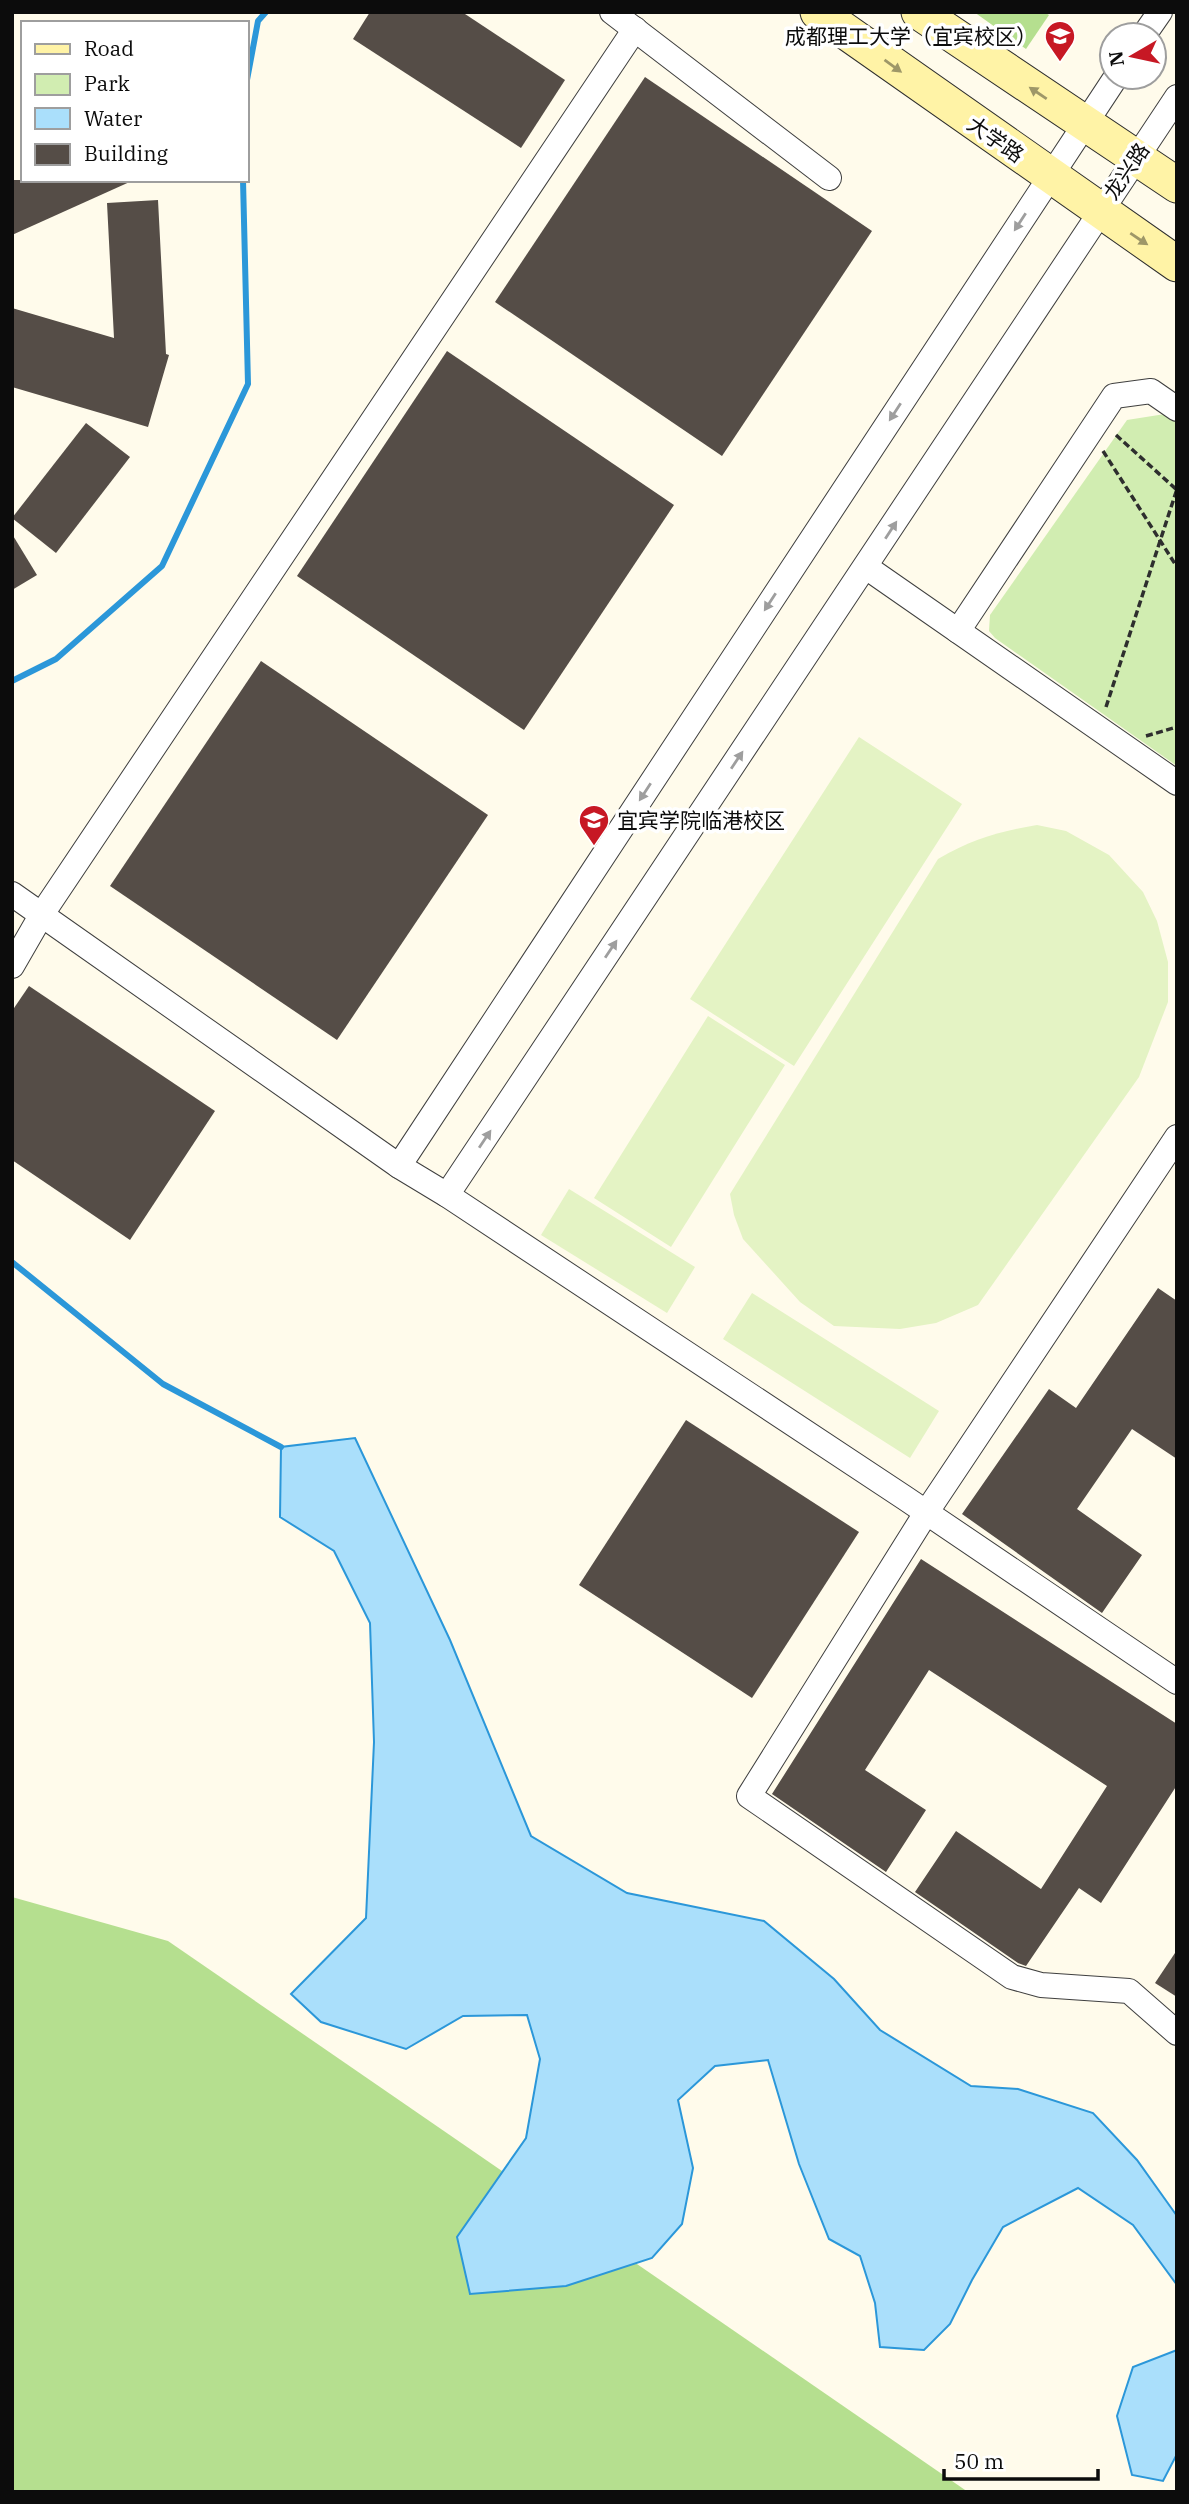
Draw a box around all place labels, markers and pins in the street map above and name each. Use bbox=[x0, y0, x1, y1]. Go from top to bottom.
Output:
school or university icon: 成都理工大学（宜宾校区） bbox=[1043, 19, 1077, 63]
place label: 成都理工大学（宜宾校区） bbox=[785, 22, 1037, 50]
school or university icon: 宜宾学院临港校区 bbox=[577, 803, 611, 847]
place label: 宜宾学院临港校区 bbox=[617, 806, 785, 834]

